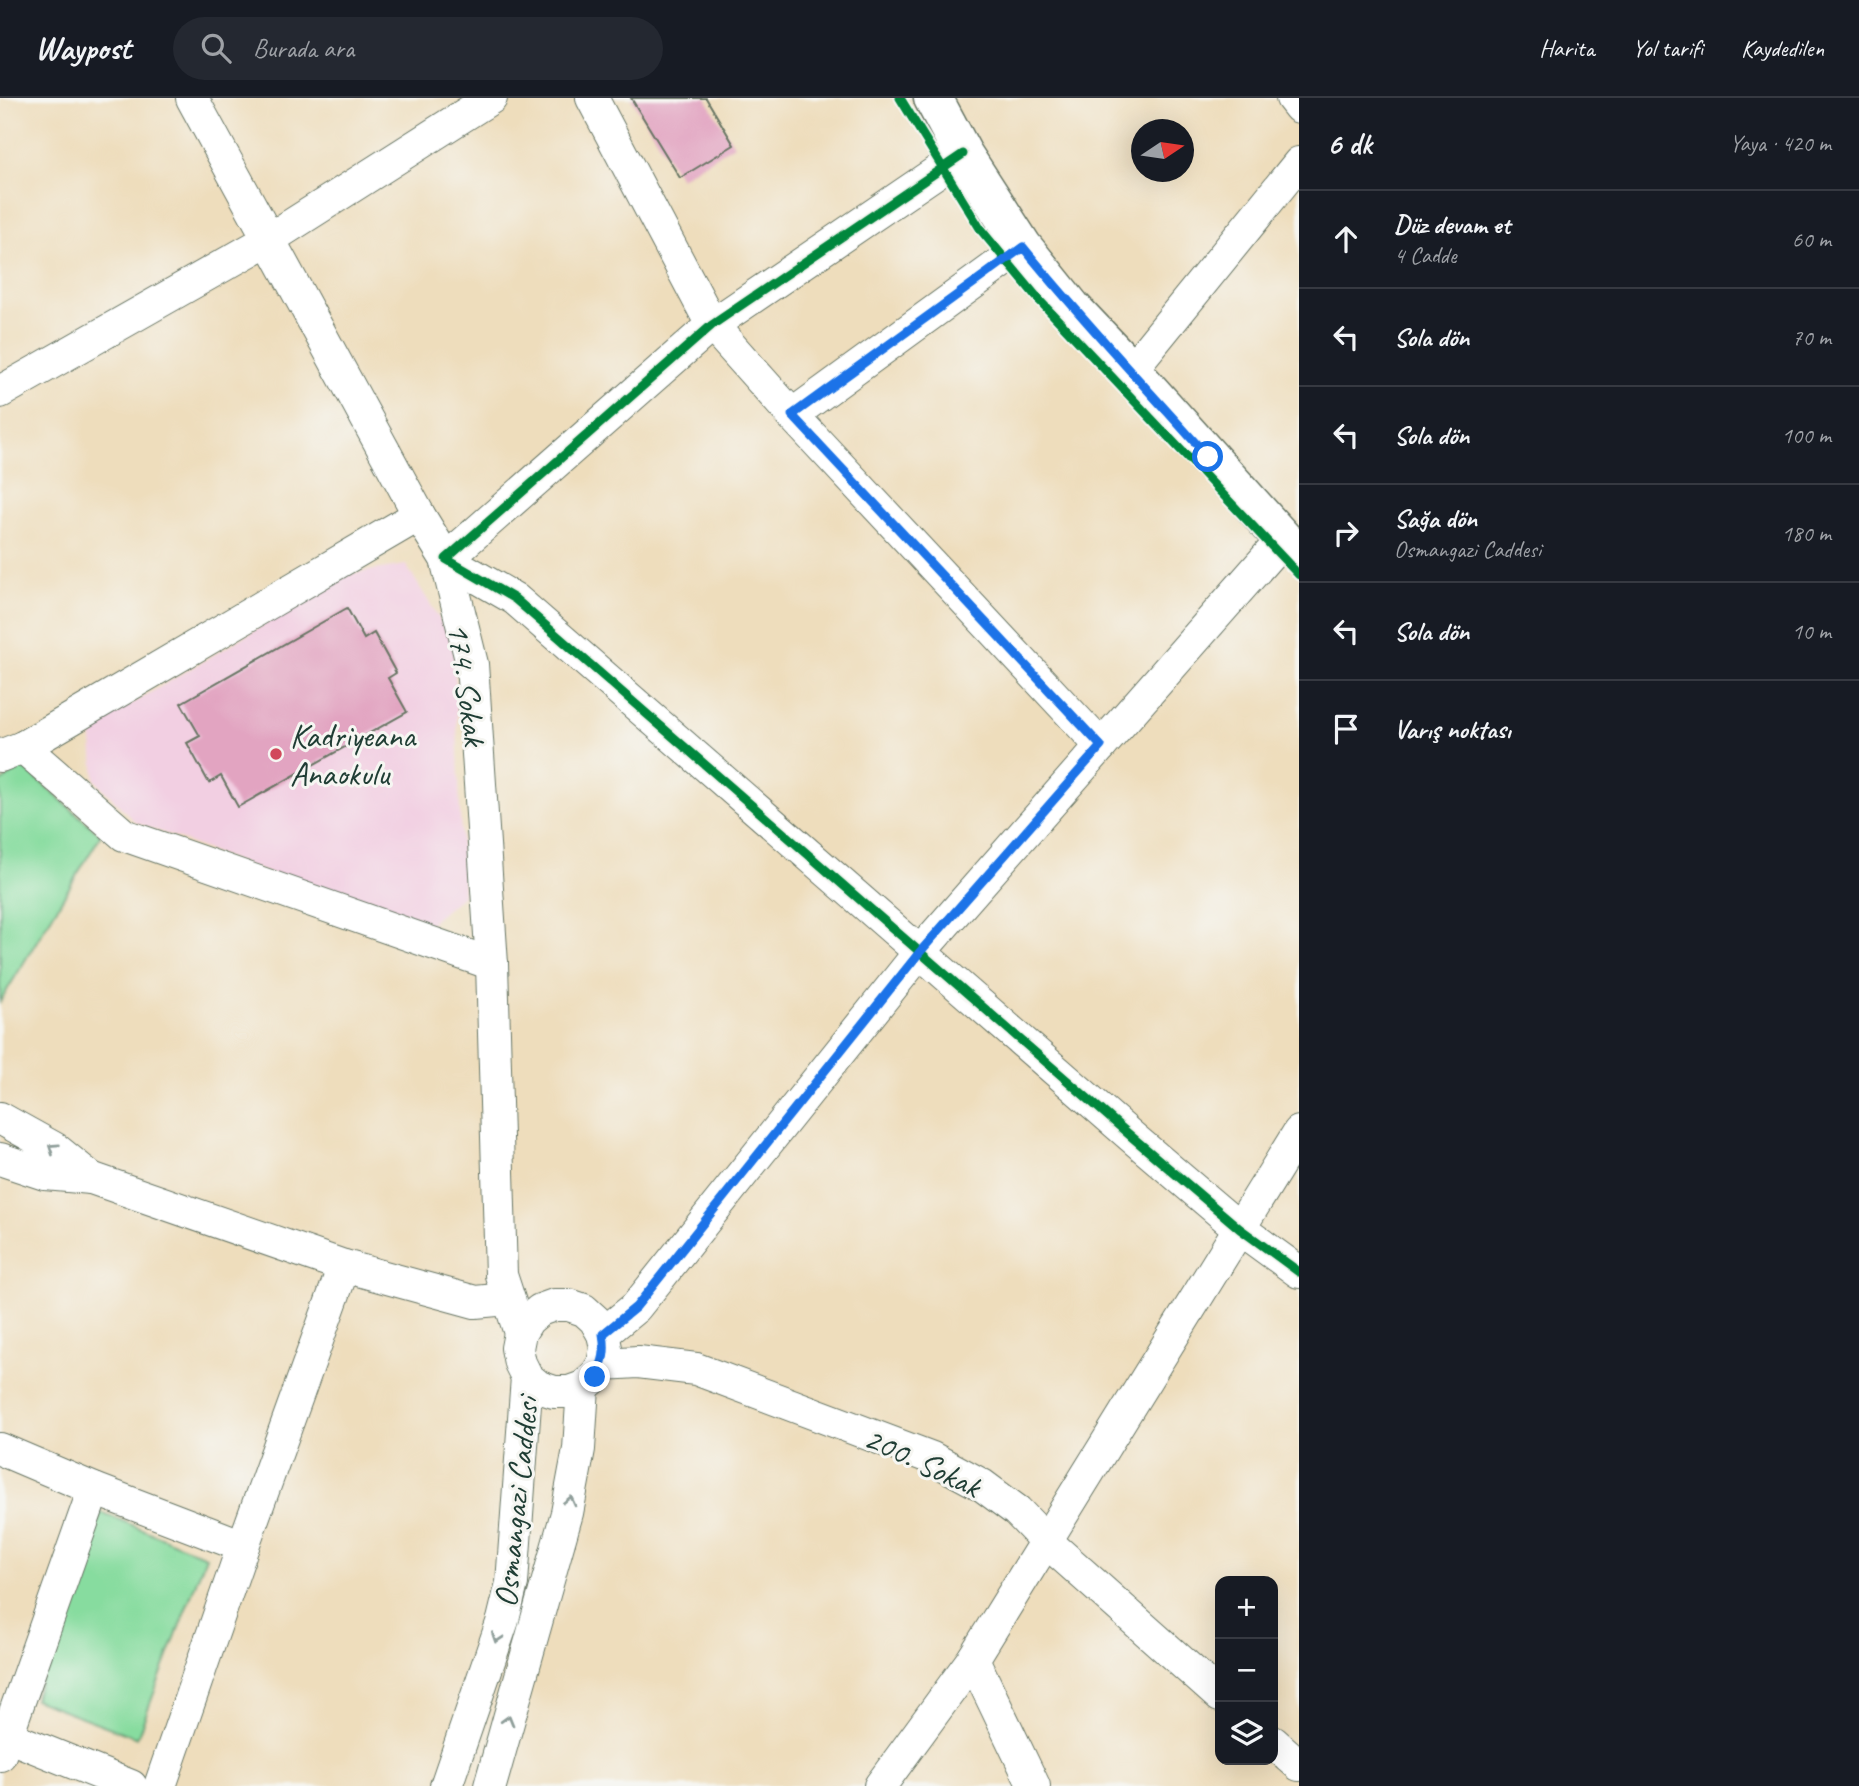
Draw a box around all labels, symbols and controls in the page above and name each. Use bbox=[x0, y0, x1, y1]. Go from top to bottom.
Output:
search box bbox=[173, 17, 663, 80]
text: Waypost bbox=[35, 27, 131, 69]
icon: search bbox=[197, 29, 235, 67]
text: Burada ara bbox=[253, 32, 354, 65]
text: Harita bbox=[1539, 33, 1594, 63]
text: Yol tarifi bbox=[1632, 33, 1703, 63]
text: Kaydedilen bbox=[1741, 33, 1824, 63]
north arrow bbox=[1131, 119, 1194, 182]
text: 6 dk bbox=[1327, 125, 1372, 163]
text: Yaya · 420 m bbox=[1729, 129, 1831, 158]
text: Düz devam et bbox=[1394, 208, 1510, 241]
icon: ahead bbox=[1327, 220, 1365, 258]
text: 60 m bbox=[1792, 225, 1831, 254]
text: 4 Cadde bbox=[1394, 241, 1456, 270]
icon: left bbox=[1327, 318, 1365, 356]
text: Sola dön bbox=[1394, 321, 1469, 354]
text: 70 m bbox=[1792, 323, 1831, 352]
icon: left bbox=[1327, 416, 1365, 454]
text: Sola dön bbox=[1394, 419, 1469, 452]
text: 100 m bbox=[1782, 421, 1831, 450]
route start bbox=[1192, 441, 1223, 472]
text: Sağa dön bbox=[1394, 502, 1477, 535]
icon: right bbox=[1327, 514, 1365, 552]
text: 180 m bbox=[1782, 519, 1831, 548]
text: Osmangazi Caddesi bbox=[1394, 535, 1541, 564]
icon: left bbox=[1327, 612, 1365, 650]
text: Sola dön bbox=[1394, 615, 1469, 648]
text: 10 m bbox=[1792, 617, 1831, 646]
street label: 174. Sokak bbox=[438, 620, 497, 750]
icon: arrive bbox=[1327, 710, 1365, 748]
text: Varış noktası bbox=[1394, 713, 1511, 746]
place label: Kadriyeana Anaokulu bbox=[290, 715, 417, 795]
marker: Kadriyeana Anaokulu bbox=[268, 746, 284, 762]
one-way arrow bbox=[48, 1144, 61, 1157]
route end bbox=[579, 1361, 610, 1392]
street label: Osmangazi Caddesi bbox=[484, 1391, 548, 1609]
street label: 200. Sokak bbox=[858, 1417, 989, 1508]
one-way arrow bbox=[562, 1495, 576, 1507]
map controls bbox=[1215, 1576, 1278, 1765]
button: + bbox=[1215, 1576, 1278, 1639]
one-way arrow bbox=[491, 1632, 505, 1644]
button: − bbox=[1215, 1639, 1278, 1702]
button: layers bbox=[1215, 1702, 1278, 1765]
one-way arrow bbox=[500, 1714, 515, 1726]

